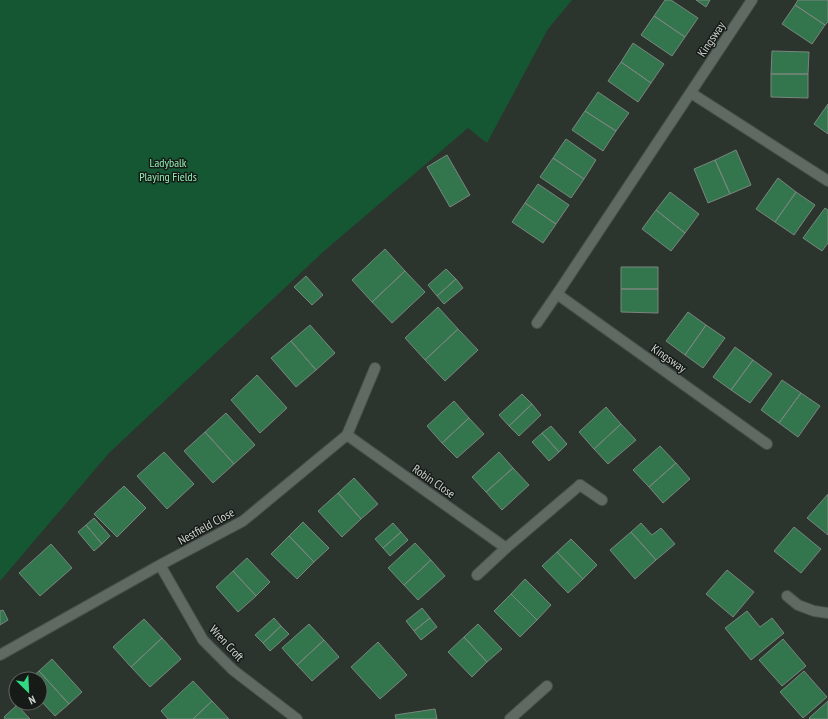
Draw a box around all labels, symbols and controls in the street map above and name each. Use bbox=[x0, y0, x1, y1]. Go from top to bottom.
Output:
street label: Kingsway bbox=[694, 18, 729, 60]
park label: Ladybalk Playing Fields bbox=[139, 155, 197, 184]
street label: Kingsway bbox=[649, 341, 690, 376]
street label: Robin Close bbox=[410, 461, 458, 501]
street label: Nestfield Close bbox=[175, 504, 237, 548]
street label: Wren Croft bbox=[207, 622, 248, 665]
north arrow bbox=[8, 671, 48, 711]
text: N bbox=[26, 693, 38, 708]

